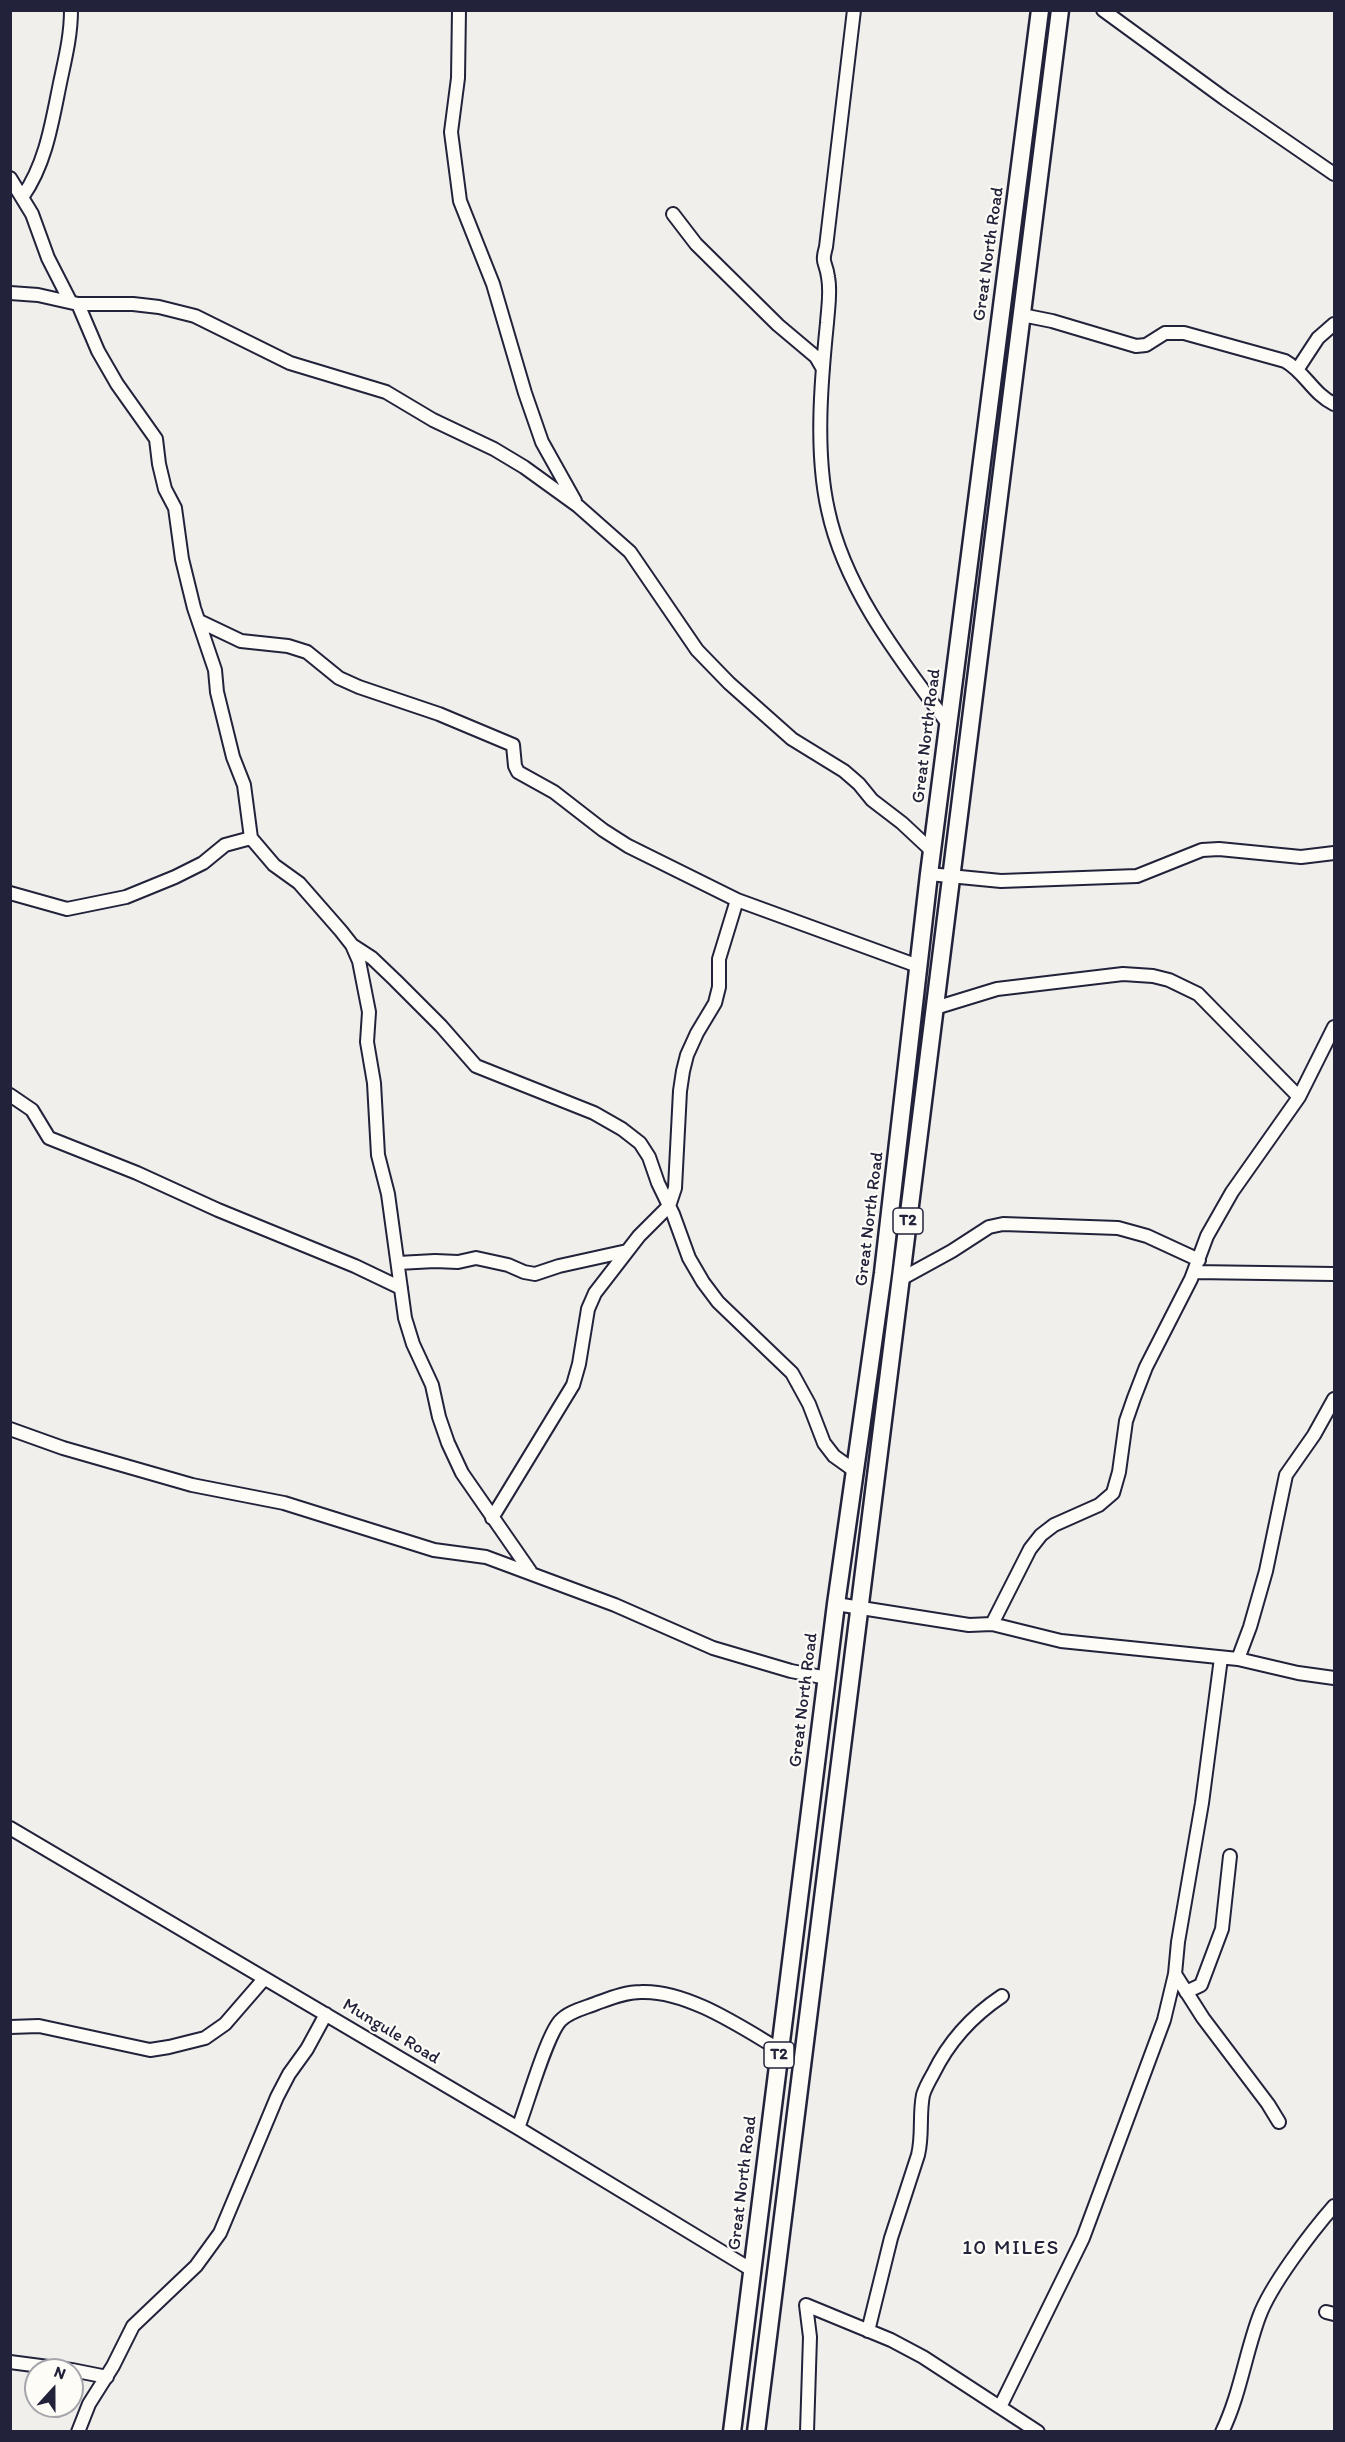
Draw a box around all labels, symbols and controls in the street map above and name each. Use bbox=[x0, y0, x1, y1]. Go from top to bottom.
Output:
street label: Great North Road bbox=[969, 185, 1009, 323]
street label: Great North Road bbox=[908, 667, 946, 805]
street label: Great North Road bbox=[851, 1150, 889, 1288]
road number: T2 bbox=[893, 1208, 923, 1234]
street label: Great North Road bbox=[785, 1631, 823, 1769]
street label: Mungule Road bbox=[338, 1994, 444, 2070]
road number: T2 bbox=[764, 2042, 794, 2068]
street label: Great North Road bbox=[724, 2114, 762, 2252]
district label: 10 MILES bbox=[962, 2236, 1060, 2262]
north arrow bbox=[24, 2358, 84, 2418]
text: N bbox=[51, 2362, 68, 2383]

